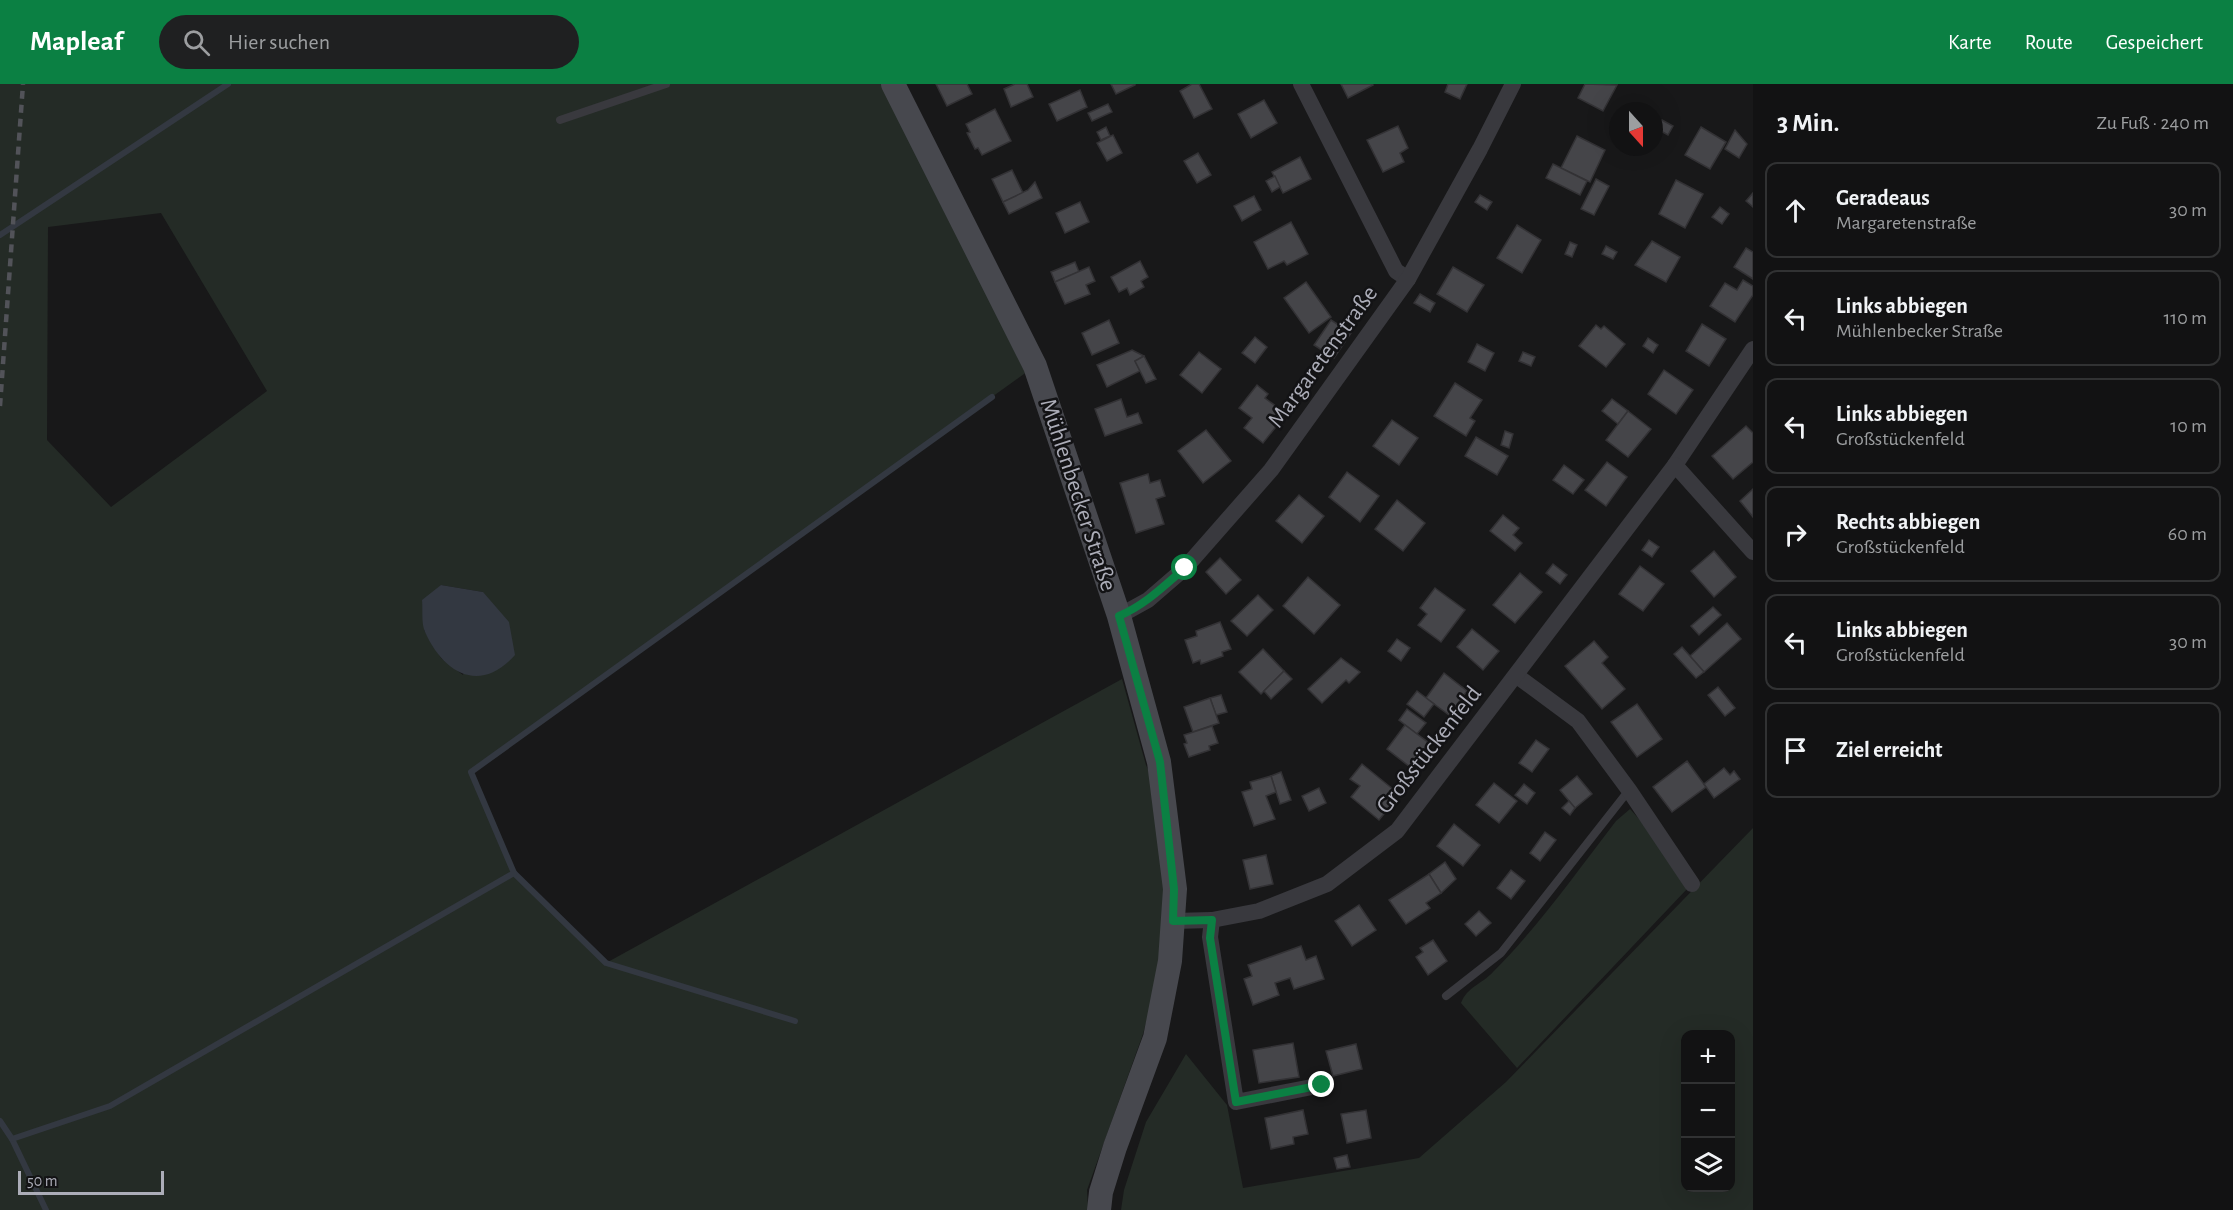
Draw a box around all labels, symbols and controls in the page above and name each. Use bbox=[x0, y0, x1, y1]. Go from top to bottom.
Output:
search box bbox=[159, 15, 579, 69]
icon: search bbox=[180, 26, 213, 59]
text: Mapleaf bbox=[30, 28, 123, 56]
text: Hier suchen bbox=[228, 31, 330, 53]
text: Karte bbox=[1948, 32, 1992, 53]
text: Route bbox=[2025, 32, 2073, 53]
text: Gespeichert bbox=[2106, 32, 2203, 53]
north arrow bbox=[1609, 102, 1663, 156]
text: 3 Min. bbox=[1777, 110, 1839, 136]
text: Zu Fuß · 240 m bbox=[2096, 113, 2209, 133]
text: Geradeaus bbox=[1836, 187, 1930, 209]
icon: ahead bbox=[1779, 194, 1812, 227]
text: 30 m bbox=[2169, 200, 2207, 220]
text: Margaretenstraße bbox=[1836, 213, 1976, 233]
street label: Margaretenstraße bbox=[1264, 282, 1382, 432]
text: Links abbiegen bbox=[1836, 295, 1968, 317]
icon: left bbox=[1779, 302, 1812, 335]
text: 110 m bbox=[2163, 308, 2207, 328]
text: Mühlenbecker Straße bbox=[1836, 321, 2003, 341]
street label: Mühlenbecker Straße bbox=[1036, 396, 1120, 594]
text: Links abbiegen bbox=[1836, 403, 1968, 425]
icon: left bbox=[1779, 410, 1812, 443]
text: 10 m bbox=[2170, 416, 2207, 436]
text: Großstückenfeld bbox=[1836, 429, 1965, 449]
text: Rechts abbiegen bbox=[1836, 511, 1980, 533]
icon: right bbox=[1779, 518, 1812, 551]
text: 60 m bbox=[2168, 524, 2207, 544]
text: Großstückenfeld bbox=[1836, 537, 1965, 557]
route start bbox=[1171, 554, 1197, 580]
text: Links abbiegen bbox=[1836, 619, 1968, 641]
icon: left bbox=[1779, 626, 1812, 659]
text: 30 m bbox=[2169, 632, 2207, 652]
text: Großstückenfeld bbox=[1836, 645, 1965, 665]
street label: Großstückenfeld bbox=[1372, 682, 1486, 818]
icon: arrive bbox=[1779, 734, 1812, 767]
text: Ziel erreicht bbox=[1836, 739, 1943, 761]
map controls bbox=[1681, 1030, 1735, 1192]
button: + bbox=[1681, 1030, 1735, 1084]
route end bbox=[1308, 1071, 1334, 1097]
button: − bbox=[1681, 1084, 1735, 1138]
button: layers bbox=[1681, 1138, 1735, 1192]
scale bar bbox=[18, 1168, 164, 1196]
text: 50 m bbox=[27, 1173, 58, 1189]

